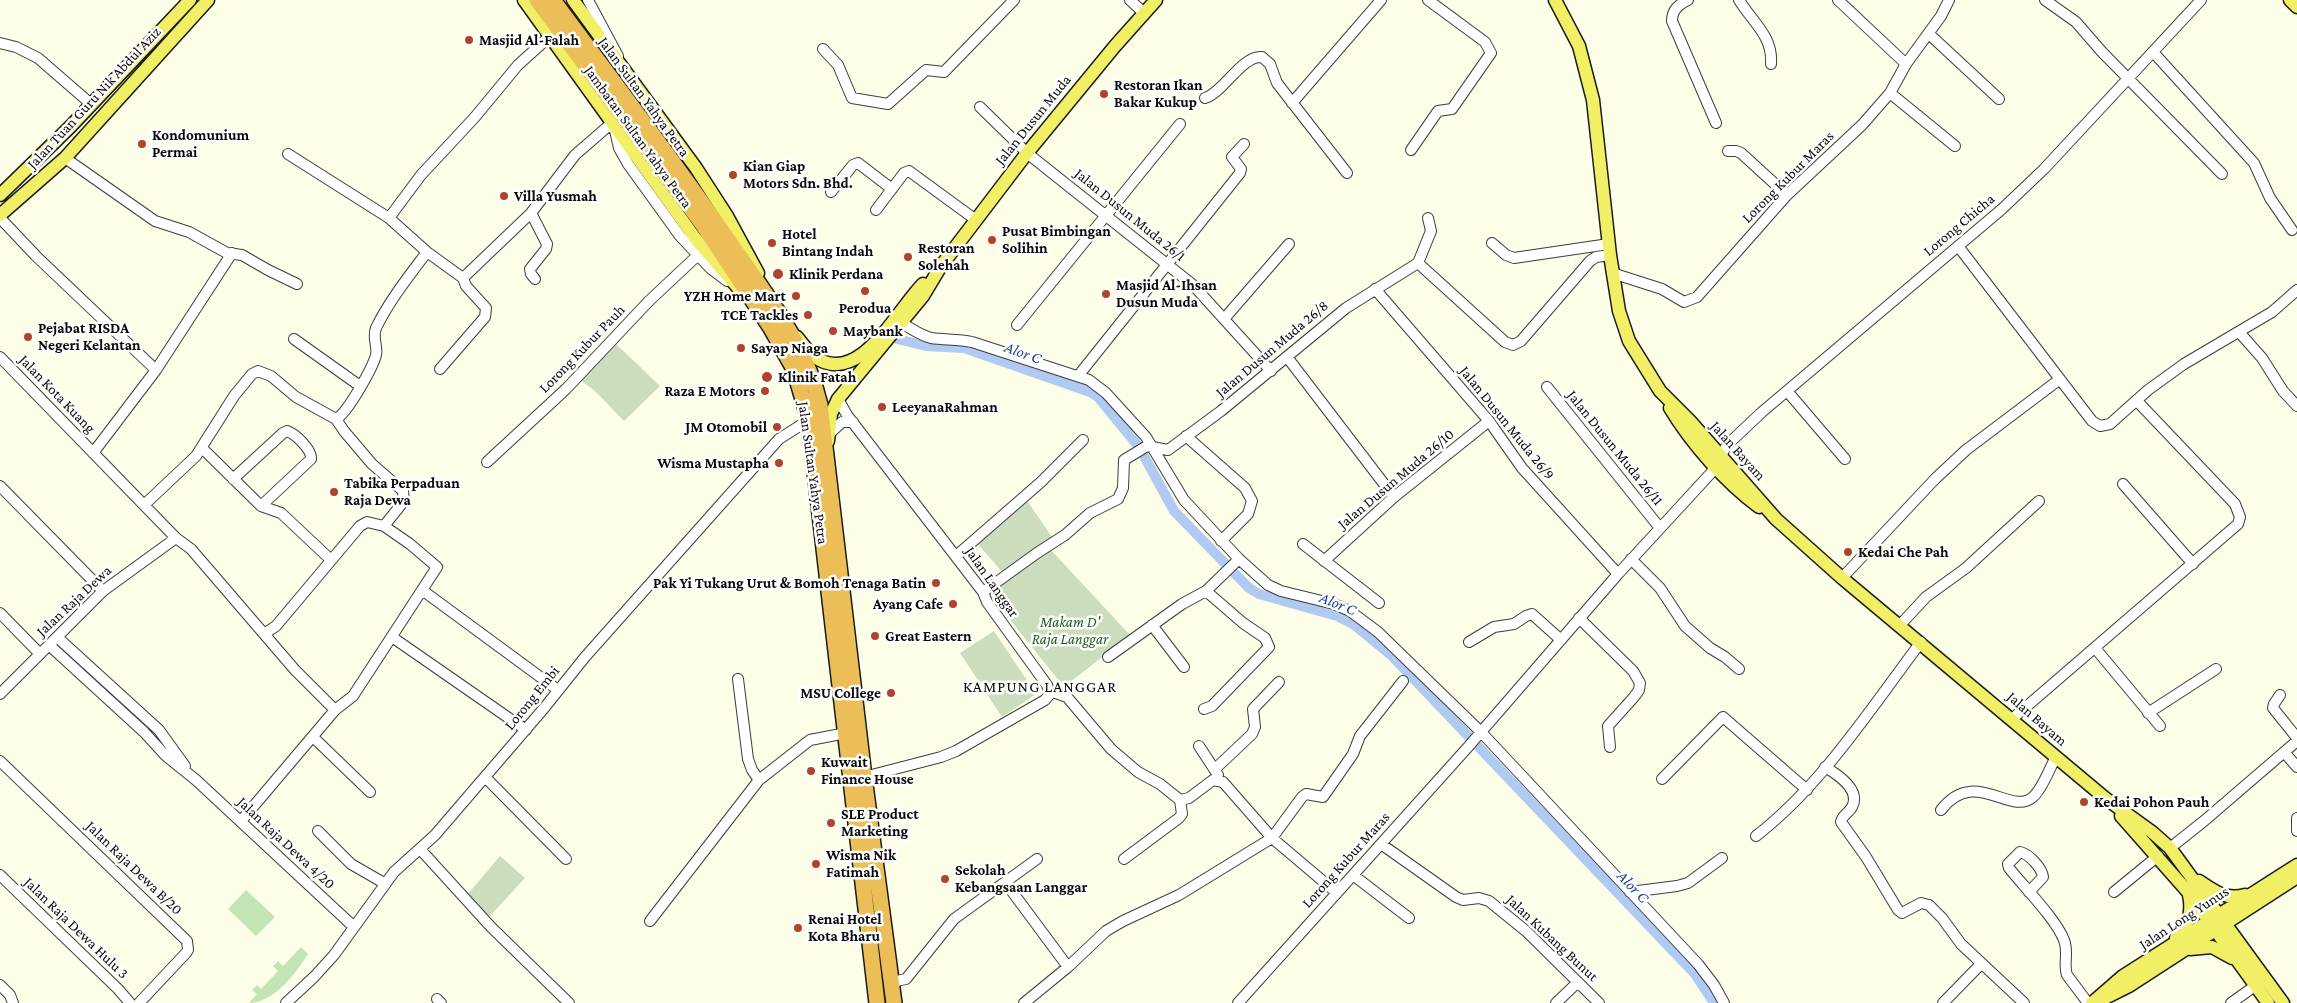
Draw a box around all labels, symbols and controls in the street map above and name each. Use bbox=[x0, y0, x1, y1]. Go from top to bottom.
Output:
street label: Jalan Tuan Guru Nik Abdul Aziz bbox=[23, 23, 165, 173]
place label: Masjid Al-Falah bbox=[479, 31, 579, 49]
street label: Jalan Sultan Yahya Petra bbox=[594, 33, 694, 161]
marker: Masjid Al-Falah bbox=[463, 34, 475, 46]
street label: Jambatan Sultan Yahya Petra bbox=[580, 62, 696, 212]
street label: Jalan Dusun Muda bbox=[991, 71, 1075, 169]
place label: Restoran Ikan Bakar Kukup bbox=[1114, 76, 1203, 111]
marker: Restoran Ikan Bakar Kukup bbox=[1098, 88, 1110, 100]
place label: Kondomunium Permai bbox=[152, 126, 249, 161]
street label: Lorong Kubur Maras bbox=[1738, 127, 1838, 227]
marker: Kondomunium Permai bbox=[136, 138, 148, 150]
place label: Kian Giap Motors Sdn. Bhd. bbox=[743, 157, 853, 192]
street label: Jalan Dusun Muda 26/1 bbox=[1071, 165, 1189, 265]
marker: Kian Giap Motors Sdn. Bhd. bbox=[727, 169, 739, 181]
place label: Villa Yusmah bbox=[514, 187, 597, 205]
marker: Villa Yusmah bbox=[498, 190, 510, 202]
street label: Lorong Chicha bbox=[1920, 190, 1998, 260]
place label: Pusat Bimbingan Solihin bbox=[1002, 222, 1111, 257]
place label: Hotel Bintang Indah bbox=[782, 225, 873, 260]
marker: Pusat Bimbingan Solihin bbox=[986, 234, 998, 246]
marker: Hotel Bintang Indah bbox=[766, 237, 778, 249]
place label: Restoran Solehah bbox=[918, 239, 975, 274]
marker: Restoran Solehah bbox=[902, 251, 914, 263]
place label: Klinik Perdana bbox=[789, 265, 883, 283]
marker: Klinik Perdana bbox=[771, 267, 785, 281]
place label: Masjid Al-Ihsan Dusun Muda bbox=[1116, 276, 1217, 311]
marker: Perodua bbox=[859, 285, 871, 297]
place label: YZH Home Mart bbox=[684, 287, 786, 305]
marker: Masjid Al-Ihsan Dusun Muda bbox=[1100, 288, 1112, 300]
marker: YZH Home Mart bbox=[790, 290, 802, 302]
street label: Jalan Dusun Muda 26/8 bbox=[1212, 297, 1332, 401]
place label: Perodua bbox=[839, 299, 891, 317]
street label: Lorong Kubur Pauh bbox=[535, 301, 629, 397]
place label: TCE Tackles bbox=[721, 306, 798, 324]
marker: TCE Tackles bbox=[802, 309, 814, 321]
place label: Pejabat RISDA Negeri Kelantan bbox=[38, 319, 141, 354]
place label: Maybank bbox=[843, 322, 903, 340]
marker: Maybank bbox=[827, 325, 839, 337]
marker: Pejabat RISDA Negeri Kelantan bbox=[22, 331, 34, 343]
water label: Alor C bbox=[1002, 338, 1044, 368]
place label: Sayap Niaga bbox=[751, 339, 828, 357]
marker: Sayap Niaga bbox=[735, 342, 747, 354]
street label: Jalan Kota Kuang bbox=[15, 351, 99, 437]
street label: Jalan Dusun Muda 26/9 bbox=[1456, 363, 1558, 483]
place label: Klinik Fatah bbox=[778, 368, 856, 386]
marker: Klinik Fatah bbox=[760, 370, 774, 384]
place label: Raza E Motors bbox=[664, 382, 755, 400]
marker: Raza E Motors bbox=[759, 385, 771, 397]
street label: Jalan Dusun Muda 26/11 bbox=[1563, 387, 1667, 509]
place label: LeeyanaRahman bbox=[892, 398, 998, 416]
street label: Jalan Sultan Yahya Petra bbox=[794, 400, 832, 546]
marker: LeeyanaRahman bbox=[876, 401, 888, 413]
street label: Jalan Bayam bbox=[1707, 417, 1769, 485]
place label: JM Otomobil bbox=[685, 418, 767, 436]
marker: JM Otomobil bbox=[771, 421, 783, 433]
street label: Jalan Dusun Muda 26/10 bbox=[1334, 425, 1458, 533]
place label: Wisma Mustapha bbox=[657, 454, 769, 472]
marker: Wisma Mustapha bbox=[773, 457, 785, 469]
place label: Tabika Perpaduan Raja Dewa bbox=[344, 474, 460, 509]
marker: Tabika Perpaduan Raja Dewa bbox=[328, 486, 340, 498]
street label: Jalan Langgar bbox=[961, 543, 1023, 621]
place label: Kedai Che Pah bbox=[1858, 543, 1949, 561]
marker: Kedai Che Pah bbox=[1842, 546, 1854, 558]
street label: Jalan Raja Dewa bbox=[33, 562, 115, 640]
place label: Pak Yi Tukang Urut & Bomoh Tenaga Batin bbox=[653, 574, 926, 592]
marker: Pak Yi Tukang Urut & Bomoh Tenaga Batin bbox=[930, 577, 942, 589]
water label: Alor C bbox=[1317, 588, 1359, 620]
place label: Ayang Cafe bbox=[873, 595, 943, 613]
marker: Ayang Cafe bbox=[947, 598, 959, 610]
park label: Makam D' Raja Langgar bbox=[1032, 613, 1108, 648]
place label: Great Eastern bbox=[885, 627, 972, 645]
marker: Great Eastern bbox=[869, 630, 881, 642]
street label: Lorong Embi bbox=[501, 662, 563, 734]
district label: KAMPUNG LANGGAR bbox=[961, 677, 1119, 697]
place label: MSU College bbox=[800, 684, 881, 702]
marker: MSU College bbox=[885, 687, 897, 699]
street label: Jalan Bayam bbox=[2003, 688, 2071, 750]
place label: Kuwait Finance House bbox=[821, 753, 914, 788]
marker: Kuwait Finance House bbox=[805, 765, 817, 777]
street label: Jalan Raja Dewa 4/20 bbox=[233, 793, 339, 893]
place label: Kedai Pohon Pauh bbox=[2094, 793, 2209, 811]
marker: Kedai Pohon Pauh bbox=[2078, 796, 2090, 808]
place label: SLE Product Marketing bbox=[841, 805, 919, 840]
street label: Lorong Kubur Maras bbox=[1298, 808, 1394, 912]
street label: Jalan Raja Dewa B/20 bbox=[82, 817, 186, 919]
marker: SLE Product Marketing bbox=[825, 817, 837, 829]
place label: Wisma Nik Fatimah bbox=[826, 846, 896, 881]
marker: Wisma Nik Fatimah bbox=[810, 858, 822, 870]
place label: Sekolah Kebangsaan Langgar bbox=[955, 861, 1087, 896]
water label: Alor C bbox=[1613, 867, 1653, 907]
street label: Jalan Raja Dewa Hulu 3 bbox=[20, 873, 132, 983]
marker: Sekolah Kebangsaan Langgar bbox=[939, 873, 951, 885]
street label: Jalan Long Yunus bbox=[2136, 882, 2232, 954]
street label: Jalan Kubang Bunut bbox=[1502, 891, 1602, 985]
place label: Renai Hotel Kota Bharu bbox=[808, 910, 882, 945]
marker: Renai Hotel Kota Bharu bbox=[792, 922, 804, 934]

